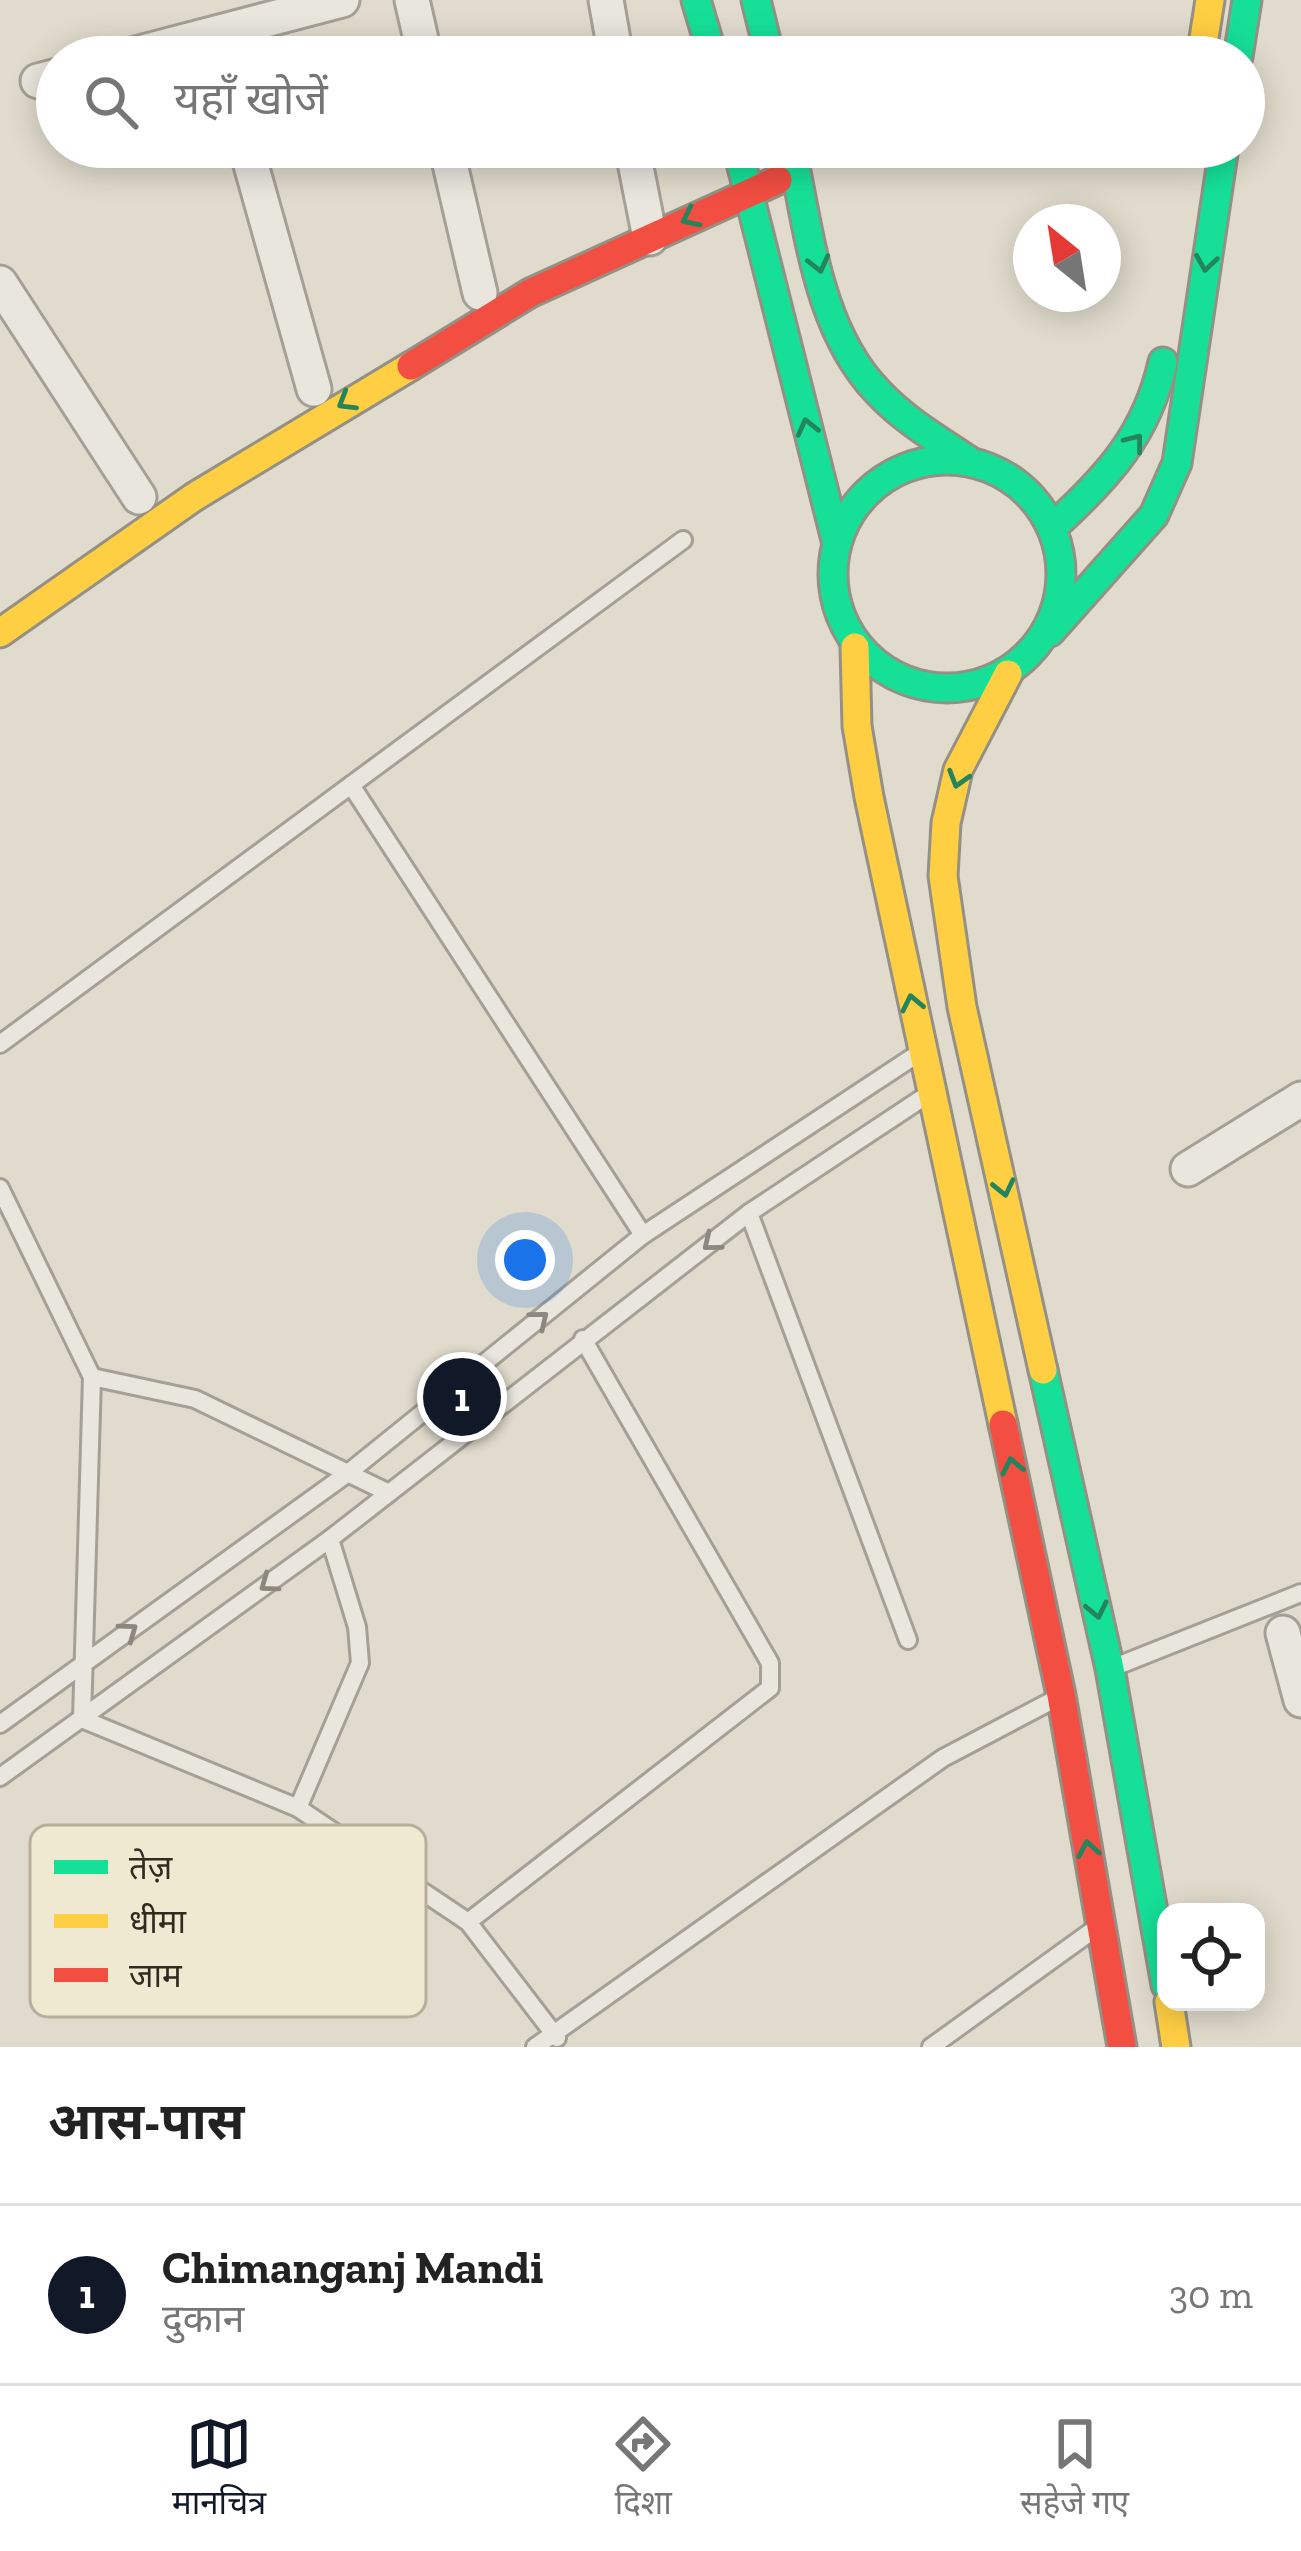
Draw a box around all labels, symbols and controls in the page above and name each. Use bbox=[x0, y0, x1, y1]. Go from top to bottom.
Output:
search box bbox=[36, 36, 1265, 168]
icon: search bbox=[78, 69, 144, 135]
text: यहाँ खोजें bbox=[174, 72, 328, 126]
one-way arrow bbox=[681, 204, 702, 227]
north arrow bbox=[1013, 204, 1121, 312]
one-way arrow bbox=[1194, 252, 1219, 272]
one-way arrow bbox=[805, 254, 830, 274]
one-way arrow bbox=[337, 388, 359, 410]
one-way arrow bbox=[796, 417, 821, 437]
one-way arrow bbox=[1121, 433, 1142, 455]
one-way arrow bbox=[947, 768, 972, 789]
one-way arrow bbox=[900, 994, 925, 1014]
one-way arrow bbox=[990, 1178, 1015, 1198]
one-way arrow bbox=[702, 1229, 724, 1251]
your location bbox=[495, 1230, 555, 1290]
one-way arrow bbox=[526, 1312, 548, 1333]
pin: 1 bbox=[423, 1352, 501, 1442]
one-way arrow bbox=[1000, 1457, 1026, 1477]
one-way arrow bbox=[260, 1569, 281, 1591]
one-way arrow bbox=[1083, 1600, 1108, 1620]
one-way arrow bbox=[116, 1623, 137, 1645]
legend bbox=[30, 1825, 426, 2017]
one-way arrow bbox=[1076, 1839, 1102, 1859]
text: तेज़ bbox=[129, 1848, 173, 1887]
text: धीमा bbox=[129, 1902, 188, 1941]
map controls bbox=[1157, 1903, 1265, 2011]
button: locate bbox=[1157, 1903, 1265, 2011]
text: जाम bbox=[129, 1956, 183, 1995]
text: आस-पास bbox=[48, 2091, 244, 2152]
text: Chimanganj Mandi bbox=[162, 2241, 543, 2295]
text: 1 bbox=[79, 2271, 95, 2318]
text: 30 m bbox=[1169, 2271, 1253, 2318]
text: दुकान bbox=[162, 2295, 244, 2342]
tab: मानचित्र bbox=[172, 2411, 266, 2527]
tab: दिशा bbox=[610, 2411, 676, 2527]
tab: सहेजे गए bbox=[1020, 2411, 1129, 2527]

